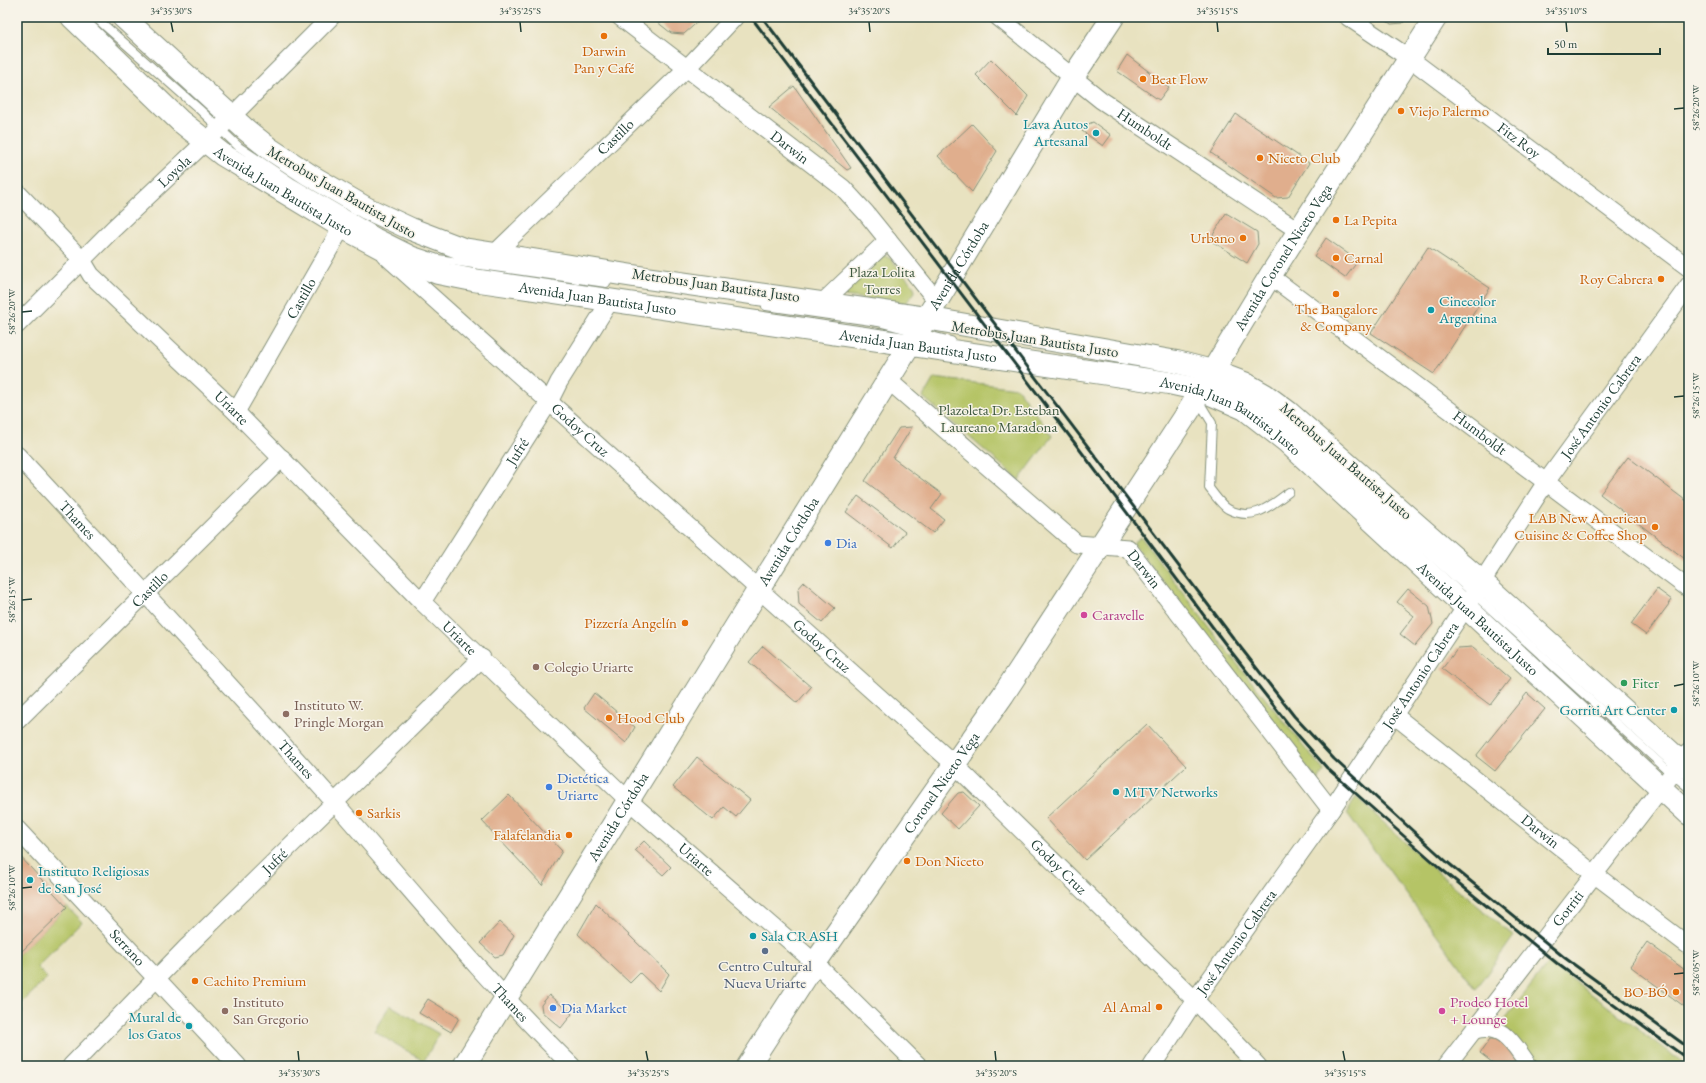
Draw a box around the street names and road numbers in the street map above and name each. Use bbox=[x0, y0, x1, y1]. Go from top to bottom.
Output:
street label: Humboldt bbox=[1114, 103, 1177, 154]
street label: Castillo bbox=[592, 114, 638, 159]
street label: Fitz Roy bbox=[1494, 118, 1545, 163]
street label: Darwin bbox=[767, 126, 814, 168]
street label: Avenida Juan Bautista Justo bbox=[209, 141, 356, 240]
street label: Metrobus Juan Bautista Justo bbox=[264, 141, 420, 242]
street label: Loyola bbox=[153, 151, 195, 191]
street label: Avenida Coronel Niceto Vega bbox=[1229, 180, 1336, 335]
street label: Avenida Córdoba bbox=[923, 217, 993, 314]
street label: Metrobus Juan Bautista Justo bbox=[631, 263, 801, 306]
street label: Castillo bbox=[281, 274, 320, 322]
street label: Avenida Juan Bautista Justo bbox=[516, 277, 678, 319]
street label: Metrobus Juan Bautista Justo bbox=[950, 316, 1120, 361]
street label: Avenida Juan Bautista Justo bbox=[837, 324, 998, 366]
street label: José Antonio Cabrera bbox=[1555, 350, 1645, 464]
street label: Avenida Juan Bautista Justo bbox=[1157, 372, 1305, 459]
street label: Uriarte bbox=[210, 386, 253, 429]
street label: Godoy Cruz bbox=[547, 398, 614, 461]
street label: Metrobus Juan Bautista Justo bbox=[1276, 398, 1416, 523]
street label: Humboldt bbox=[1449, 406, 1511, 459]
street label: Jufré bbox=[500, 434, 533, 470]
street label: Avenida Córdoba bbox=[753, 493, 823, 590]
street label: Thames bbox=[55, 496, 101, 543]
street label: Darwin bbox=[1124, 545, 1166, 592]
street label: Avenida Juan Bautista Justo bbox=[1413, 557, 1543, 679]
street label: Castillo bbox=[127, 566, 172, 611]
street label: Godoy Cruz bbox=[789, 614, 855, 677]
street label: Uriarte bbox=[438, 617, 481, 659]
street label: José Antonio Cabrera bbox=[1376, 618, 1462, 734]
street label: Coronel Niceto Vega bbox=[899, 728, 983, 837]
street label: Thames bbox=[274, 735, 319, 783]
street label: Avenida Córdoba bbox=[582, 768, 652, 865]
street label: Darwin bbox=[1517, 810, 1564, 852]
street label: Godoy Cruz bbox=[1027, 834, 1092, 898]
street label: Uriarte bbox=[675, 838, 718, 880]
street label: Jufré bbox=[256, 844, 291, 879]
street label: José Antonio Cabrera bbox=[1191, 885, 1280, 1000]
street label: Gorriti bbox=[1547, 886, 1587, 930]
street label: Serrano bbox=[106, 924, 150, 970]
street label: Thames bbox=[488, 979, 533, 1026]

